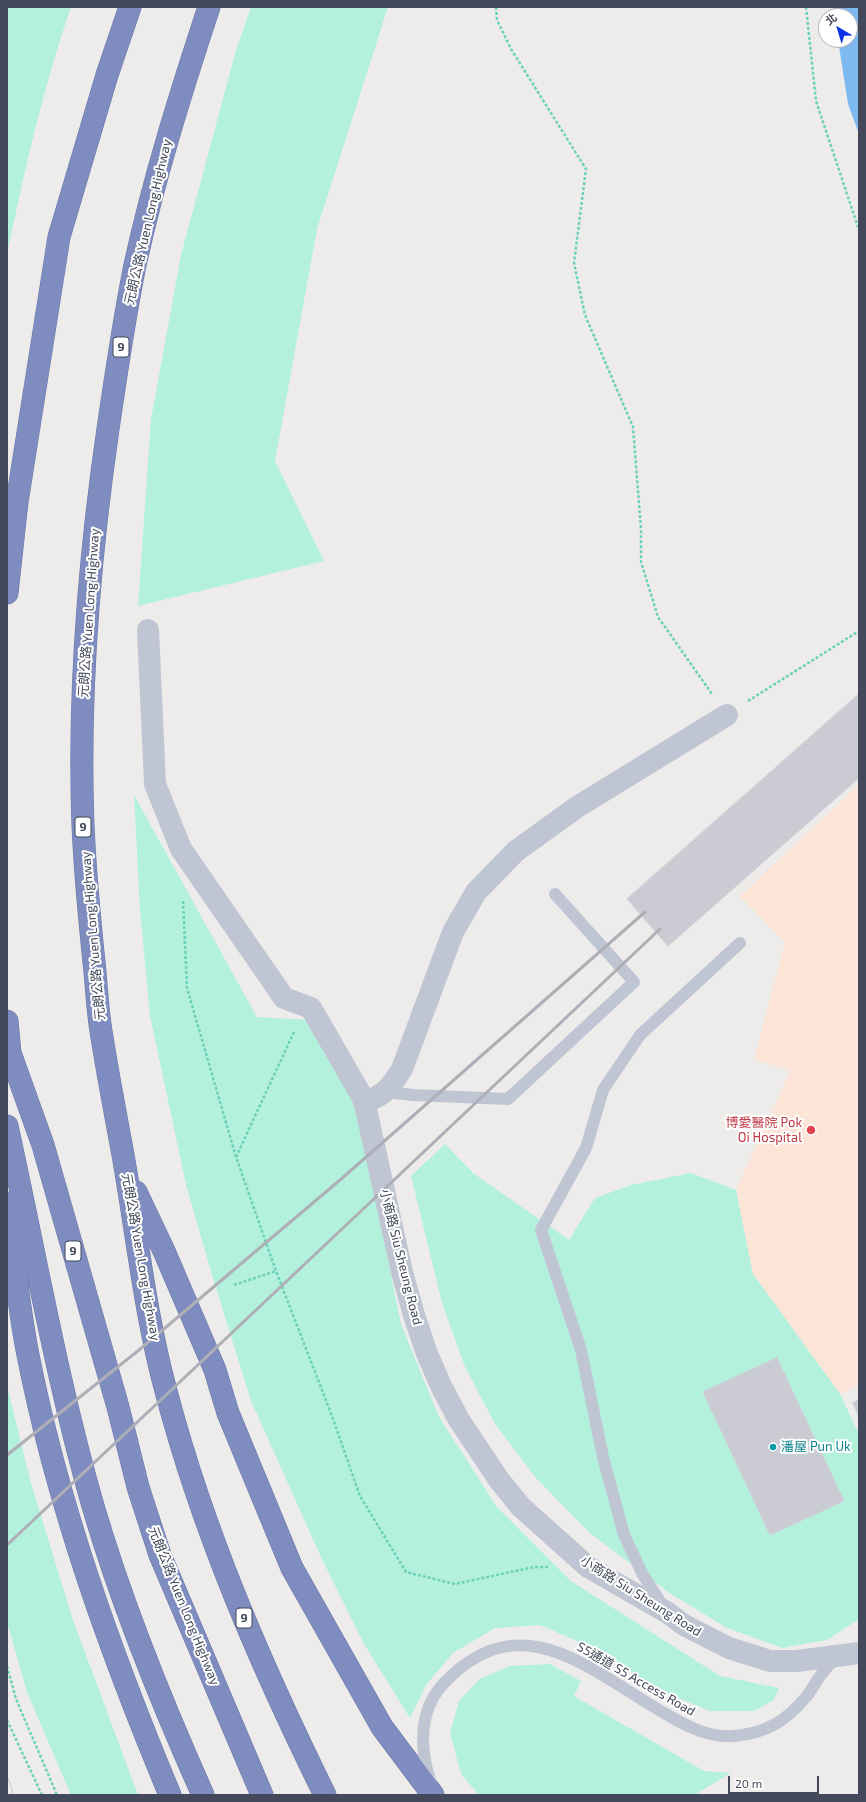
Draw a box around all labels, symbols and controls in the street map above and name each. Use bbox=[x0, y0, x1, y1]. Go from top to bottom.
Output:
north arrow bbox=[818, 8, 858, 48]
text: 北 bbox=[823, 10, 839, 27]
street label: 元朗公路 Yuen Long Highway bbox=[121, 138, 175, 306]
road number: 9 bbox=[113, 337, 129, 357]
street label: 元朗公路 Yuen Long Highway bbox=[75, 528, 103, 698]
road number: 9 bbox=[75, 817, 91, 837]
street label: 元朗公路 Yuen Long Highway bbox=[78, 851, 108, 1021]
place label: 博愛醫院 Pok Oi Hospital bbox=[726, 1115, 802, 1146]
marker: 博愛醫院 Pok Oi Hospital bbox=[805, 1124, 817, 1136]
street label: 元朗公路 Yuen Long Highway bbox=[119, 1172, 163, 1342]
street label: 小商路 Siu Sheung Road bbox=[377, 1187, 425, 1327]
road number: 9 bbox=[65, 1241, 81, 1261]
place label: 潘屋 Pun Uk bbox=[781, 1439, 851, 1455]
marker: 潘屋 Pun Uk bbox=[768, 1442, 778, 1452]
street label: 元朗公路 Yuen Long Highway bbox=[145, 1524, 223, 1688]
street label: 小商路 Siu Sheung Road bbox=[578, 1552, 704, 1640]
road number: 9 bbox=[236, 1608, 252, 1628]
street label: S5通道 S5 Access Road bbox=[574, 1639, 698, 1719]
scale bar bbox=[730, 1768, 821, 1794]
text: 20 m bbox=[735, 1776, 762, 1790]

